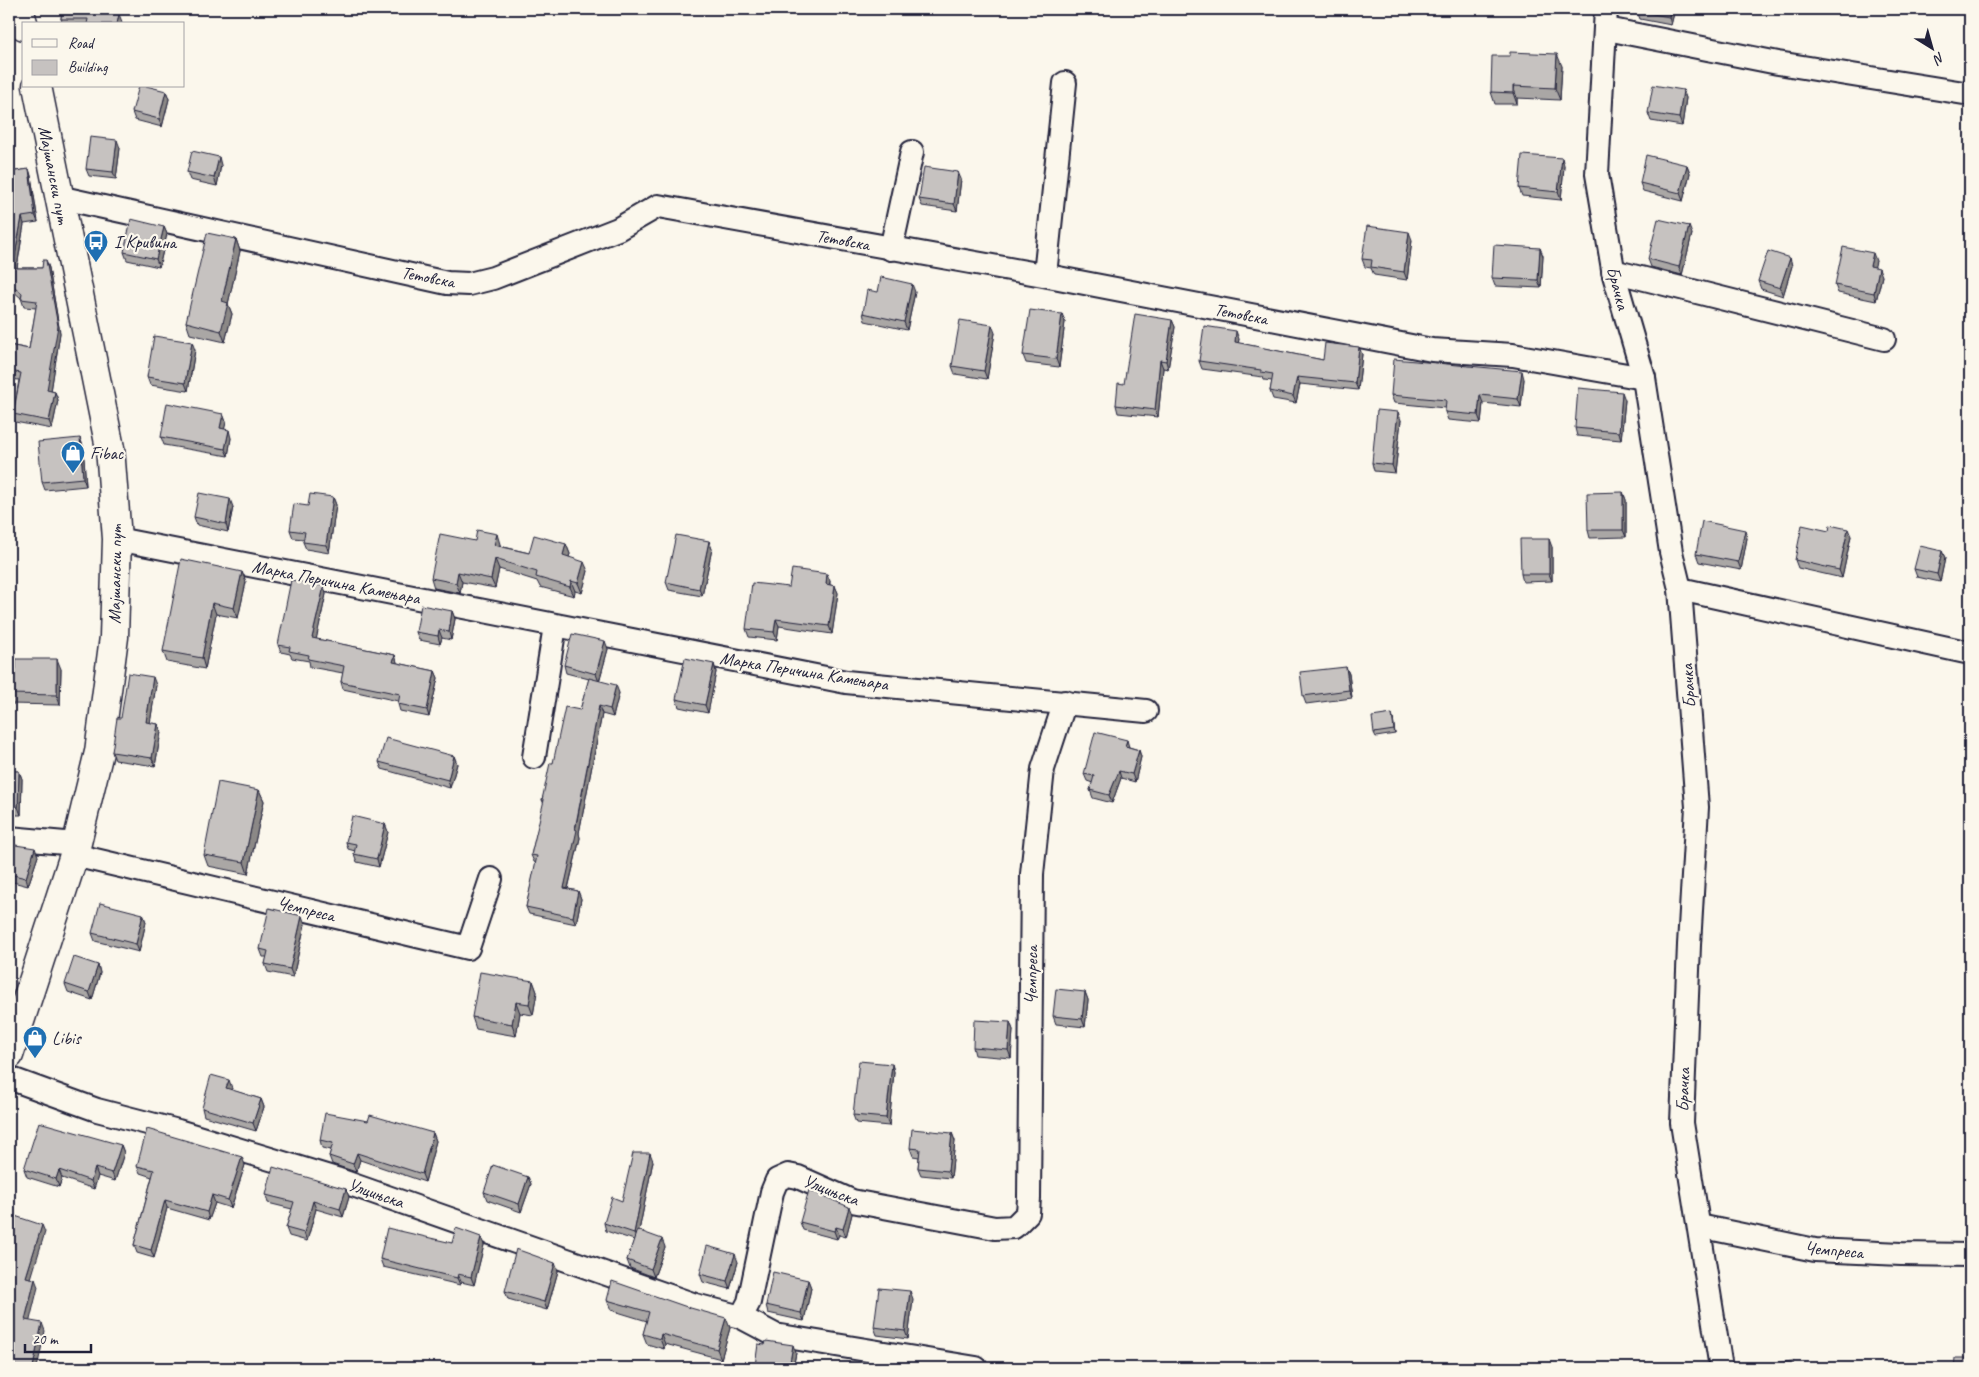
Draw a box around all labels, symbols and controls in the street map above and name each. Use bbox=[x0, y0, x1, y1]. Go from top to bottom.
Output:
legend bbox=[22, 22, 185, 88]
north arrow bbox=[1906, 22, 1956, 72]
text: Road bbox=[68, 34, 95, 53]
text: N bbox=[1929, 49, 1948, 69]
text: Building bbox=[68, 58, 108, 77]
street label: Мајшански пут bbox=[34, 124, 74, 227]
street label: Тетовска bbox=[815, 225, 873, 256]
bus stop icon: I Кривина bbox=[83, 229, 109, 263]
place label: I Кривина bbox=[114, 231, 178, 253]
street label: Тетовска bbox=[400, 261, 458, 293]
street label: Брачка bbox=[1602, 264, 1635, 314]
street label: Тетовска bbox=[1213, 298, 1271, 330]
shop icon: Fibac bbox=[60, 440, 86, 474]
place label: Fibac bbox=[90, 442, 124, 464]
street label: Мајшански пут bbox=[103, 523, 127, 624]
street label: Марка Перичина Камењара bbox=[250, 555, 423, 609]
street label: Марка Перичина Камењара bbox=[718, 647, 892, 695]
street label: Брачка bbox=[1675, 662, 1701, 709]
street label: Чемпреса bbox=[275, 891, 339, 927]
street label: Чемпреса bbox=[1019, 944, 1043, 1004]
shop icon: Libis bbox=[22, 1025, 48, 1059]
place label: Libis bbox=[52, 1027, 82, 1049]
street label: Брачка bbox=[1671, 1066, 1695, 1112]
street label: Улцињска bbox=[800, 1169, 863, 1211]
street label: Улцињска bbox=[345, 1173, 408, 1213]
street label: Чемпреса bbox=[1804, 1236, 1866, 1264]
scale bar bbox=[25, 1322, 91, 1354]
text: 20 m bbox=[32, 1330, 59, 1349]

